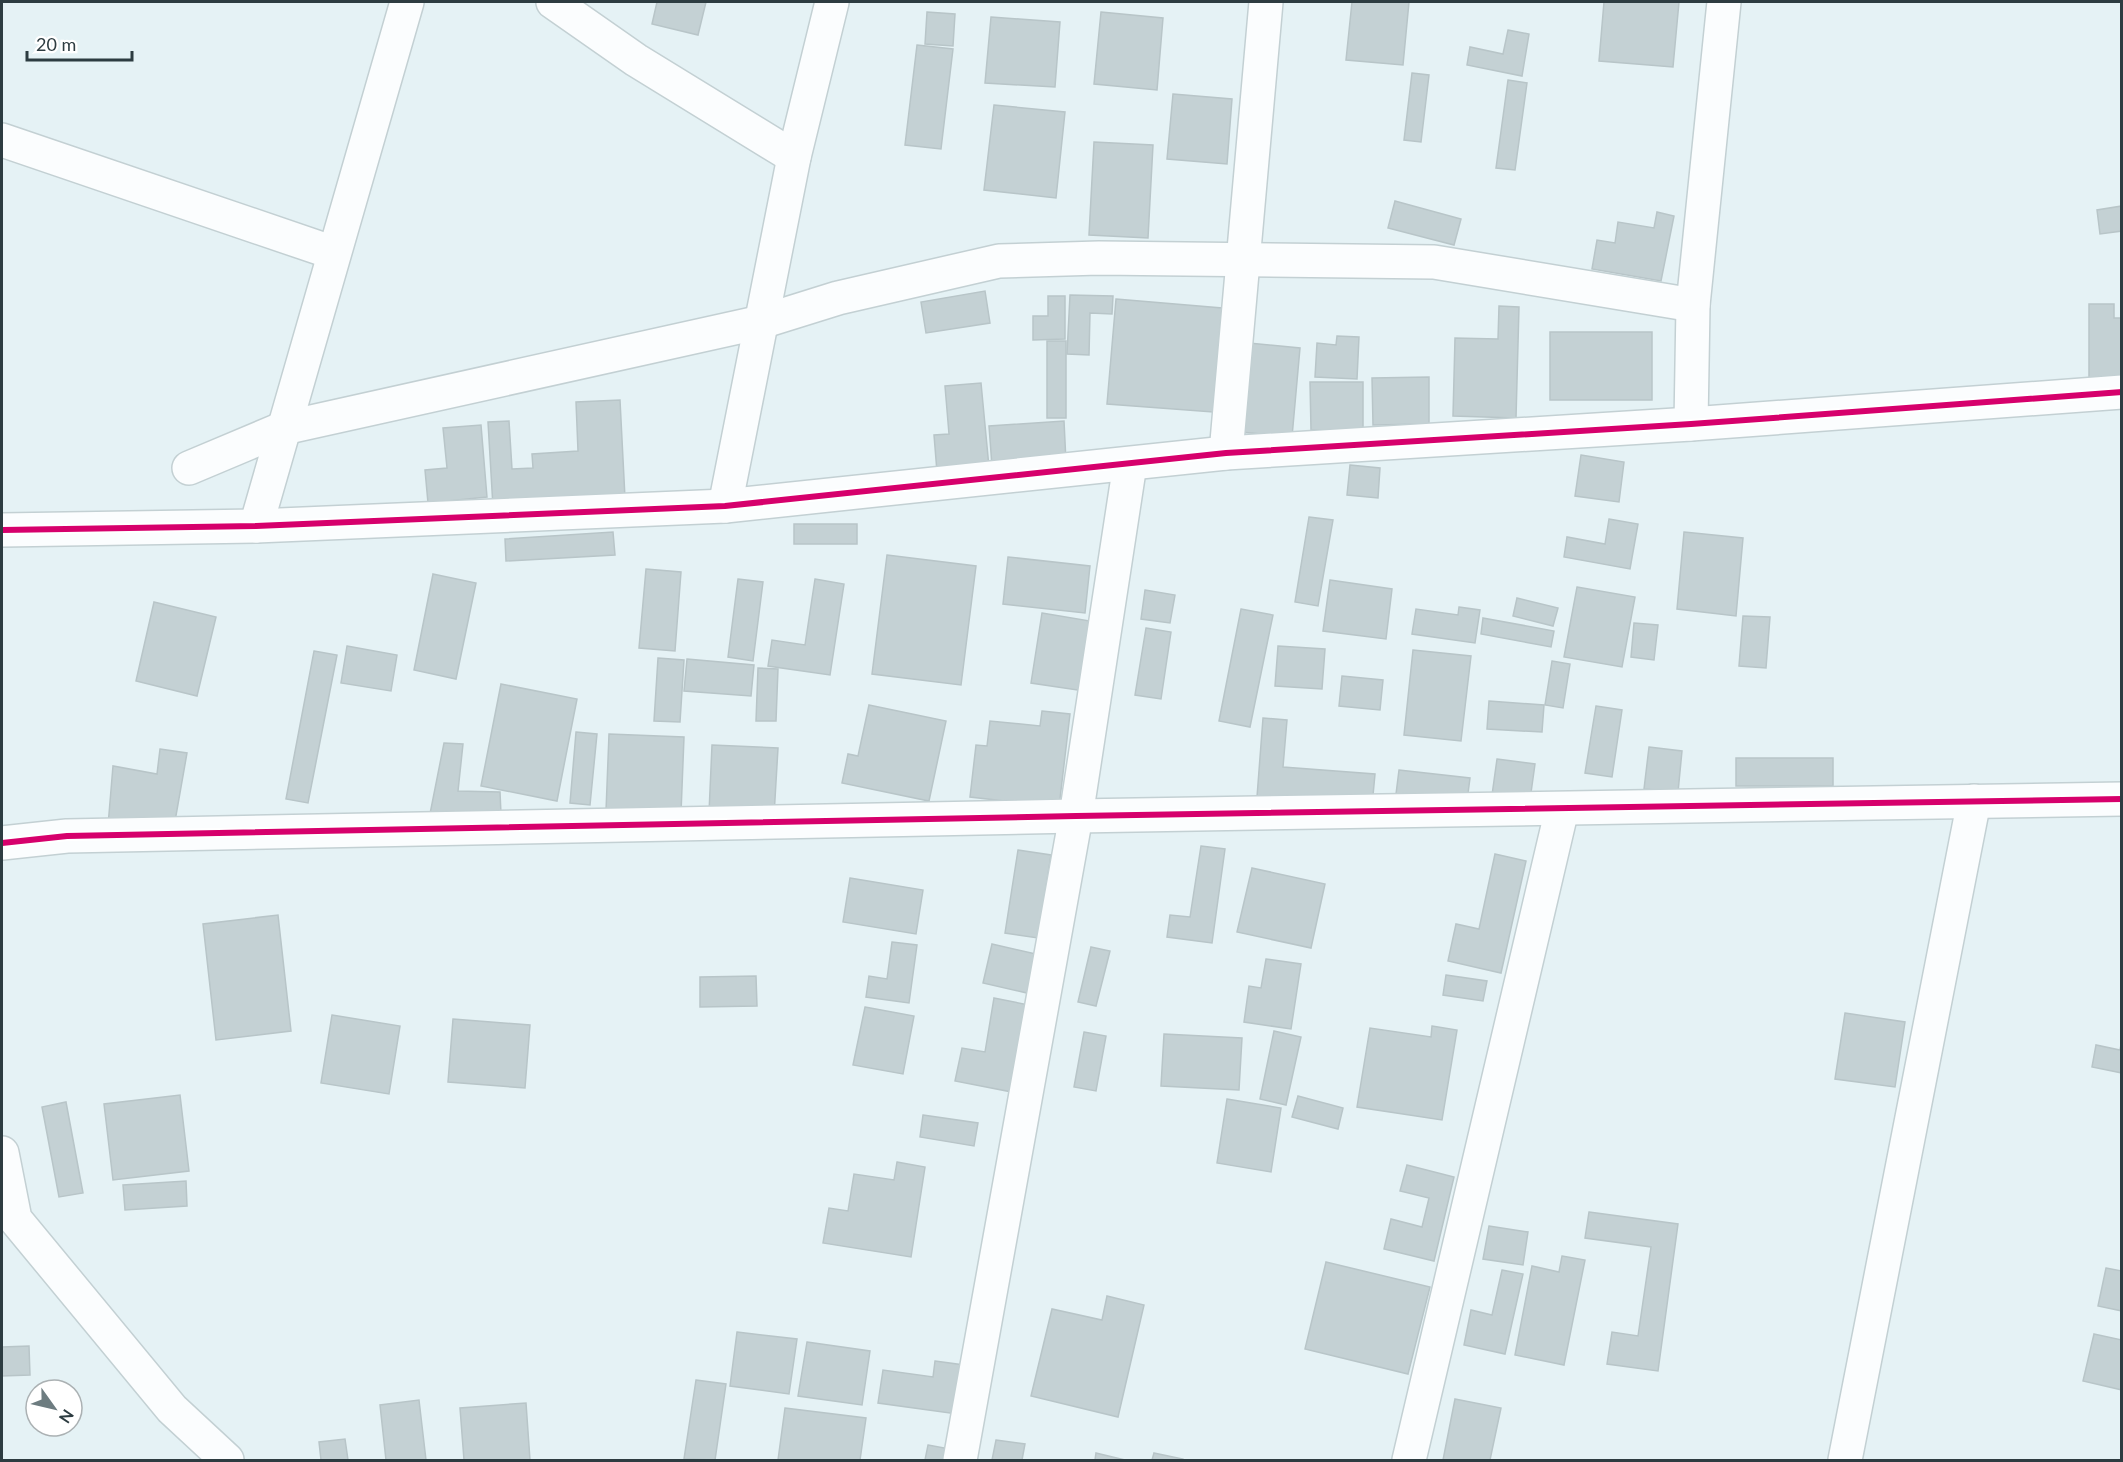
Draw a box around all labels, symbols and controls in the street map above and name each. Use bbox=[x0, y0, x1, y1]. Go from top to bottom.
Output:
scale bar bbox=[27, 24, 132, 62]
text: 20 m bbox=[36, 33, 76, 55]
north arrow bbox=[24, 1378, 84, 1438]
text: N bbox=[56, 1406, 78, 1427]

